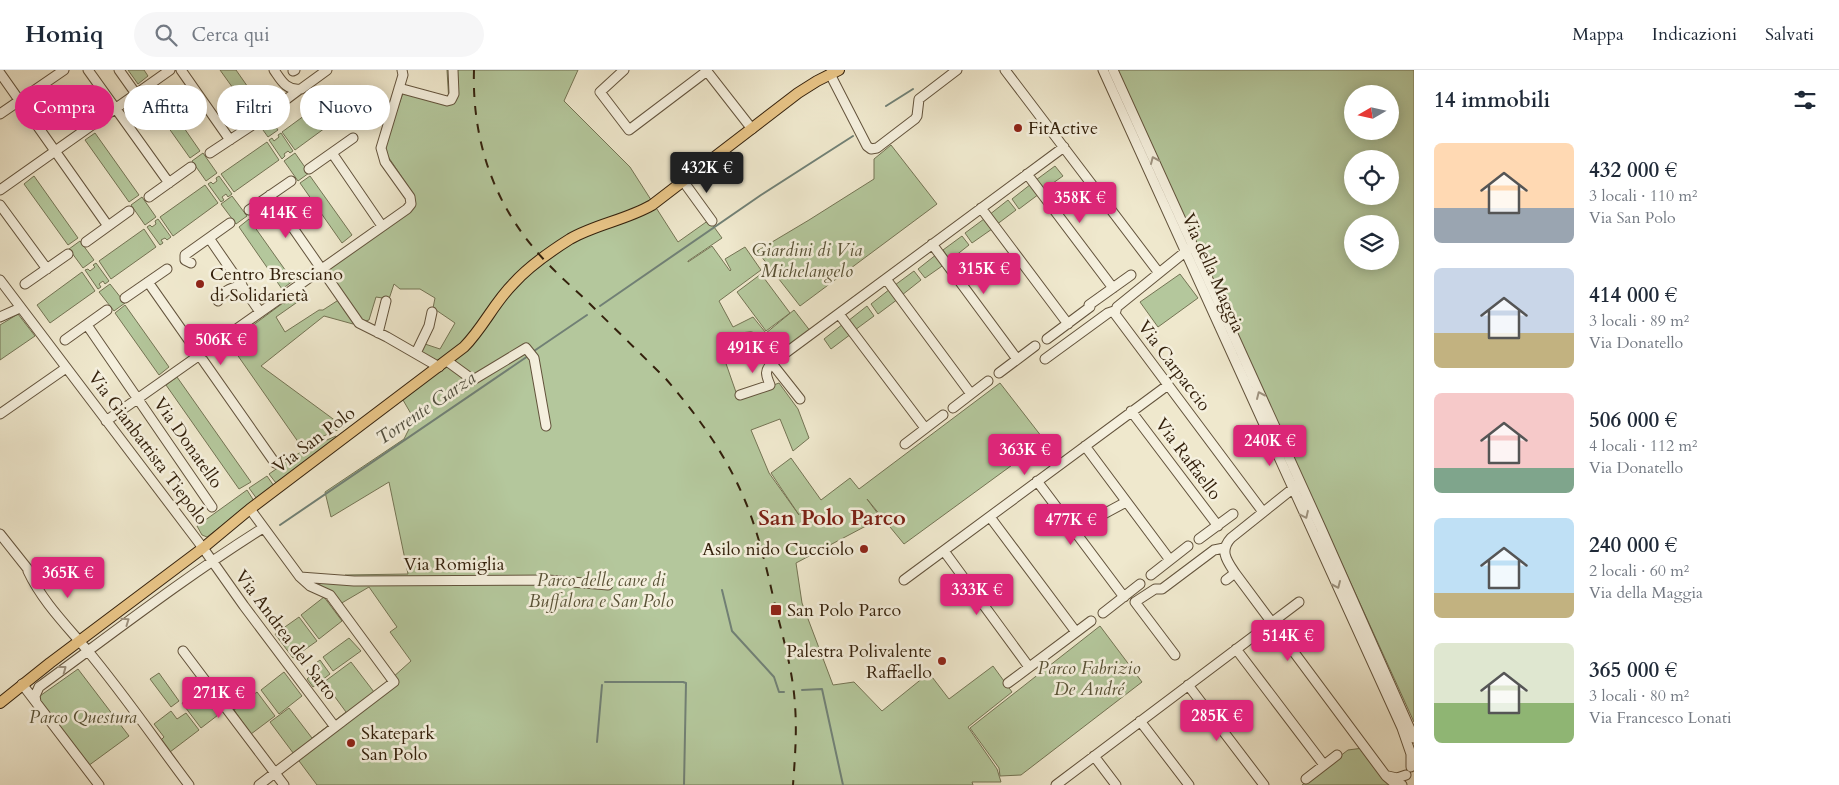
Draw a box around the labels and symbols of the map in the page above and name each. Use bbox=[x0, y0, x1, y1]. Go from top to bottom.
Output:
north arrow bbox=[1344, 85, 1399, 140]
place label: FitActive bbox=[1028, 116, 1098, 141]
marker: FitActive bbox=[1012, 122, 1024, 134]
pin: 432K € bbox=[666, 152, 748, 194]
one-way arrow bbox=[1149, 156, 1160, 165]
pin: 358K € bbox=[1039, 182, 1121, 224]
pin: 414K € bbox=[245, 196, 327, 239]
street label: Via della Maggia bbox=[1176, 209, 1251, 337]
park label: Giardini di Via Michelangelo bbox=[752, 238, 862, 284]
pin: 315K € bbox=[943, 252, 1025, 295]
place label: Centro Bresciano di Solidarietà bbox=[210, 262, 343, 308]
marker: Centro Bresciano di Solidarietà bbox=[194, 278, 206, 290]
street label: Via Carpaccio bbox=[1132, 316, 1217, 417]
pin: 506K € bbox=[180, 324, 262, 366]
pin: 491K € bbox=[712, 332, 794, 374]
water label: Torrente Garza bbox=[371, 365, 481, 451]
street label: Via Gianbattista Tiepolo bbox=[82, 366, 214, 530]
one-way arrow bbox=[1256, 391, 1267, 400]
street label: Via Donatello bbox=[147, 392, 229, 494]
street label: Via San Polo bbox=[268, 401, 361, 479]
street label: Via Raffaello bbox=[1149, 413, 1227, 505]
pin: 240K € bbox=[1229, 424, 1311, 467]
pin: 363K € bbox=[984, 434, 1066, 476]
district label: San Polo Parco bbox=[758, 503, 906, 533]
pin: 477K € bbox=[1030, 504, 1112, 546]
one-way arrow bbox=[1299, 510, 1309, 519]
place label: Asilo nido Cucciolo bbox=[702, 537, 854, 562]
marker: Asilo nido Cucciolo bbox=[858, 543, 870, 555]
street label: Via Romiglia bbox=[404, 552, 505, 577]
pin: 365K € bbox=[27, 556, 109, 599]
street label: Via Andrea del Sarto bbox=[229, 565, 343, 705]
park label: Parco delle cave di Buffalora e San Polo bbox=[528, 568, 674, 614]
pin: 333K € bbox=[936, 574, 1018, 616]
one-way arrow bbox=[1331, 580, 1342, 589]
place label: San Polo Parco bbox=[787, 598, 902, 623]
marker: San Polo Parco bbox=[769, 603, 783, 617]
one-way arrow bbox=[121, 618, 130, 627]
pin: 514K € bbox=[1247, 620, 1329, 662]
place label: Palestra Polivalente Raffaello bbox=[786, 639, 932, 685]
marker: Palestra Polivalente Raffaello bbox=[936, 655, 948, 667]
park label: Parco Fabrizio De André bbox=[1037, 656, 1141, 702]
one-way arrow bbox=[57, 666, 67, 675]
pin: 271K € bbox=[178, 676, 260, 719]
pin: 285K € bbox=[1176, 700, 1258, 742]
park label: Parco Questura bbox=[29, 705, 137, 730]
place label: Skatepark San Polo bbox=[361, 721, 435, 767]
marker: Skatepark San Polo bbox=[345, 737, 357, 749]

